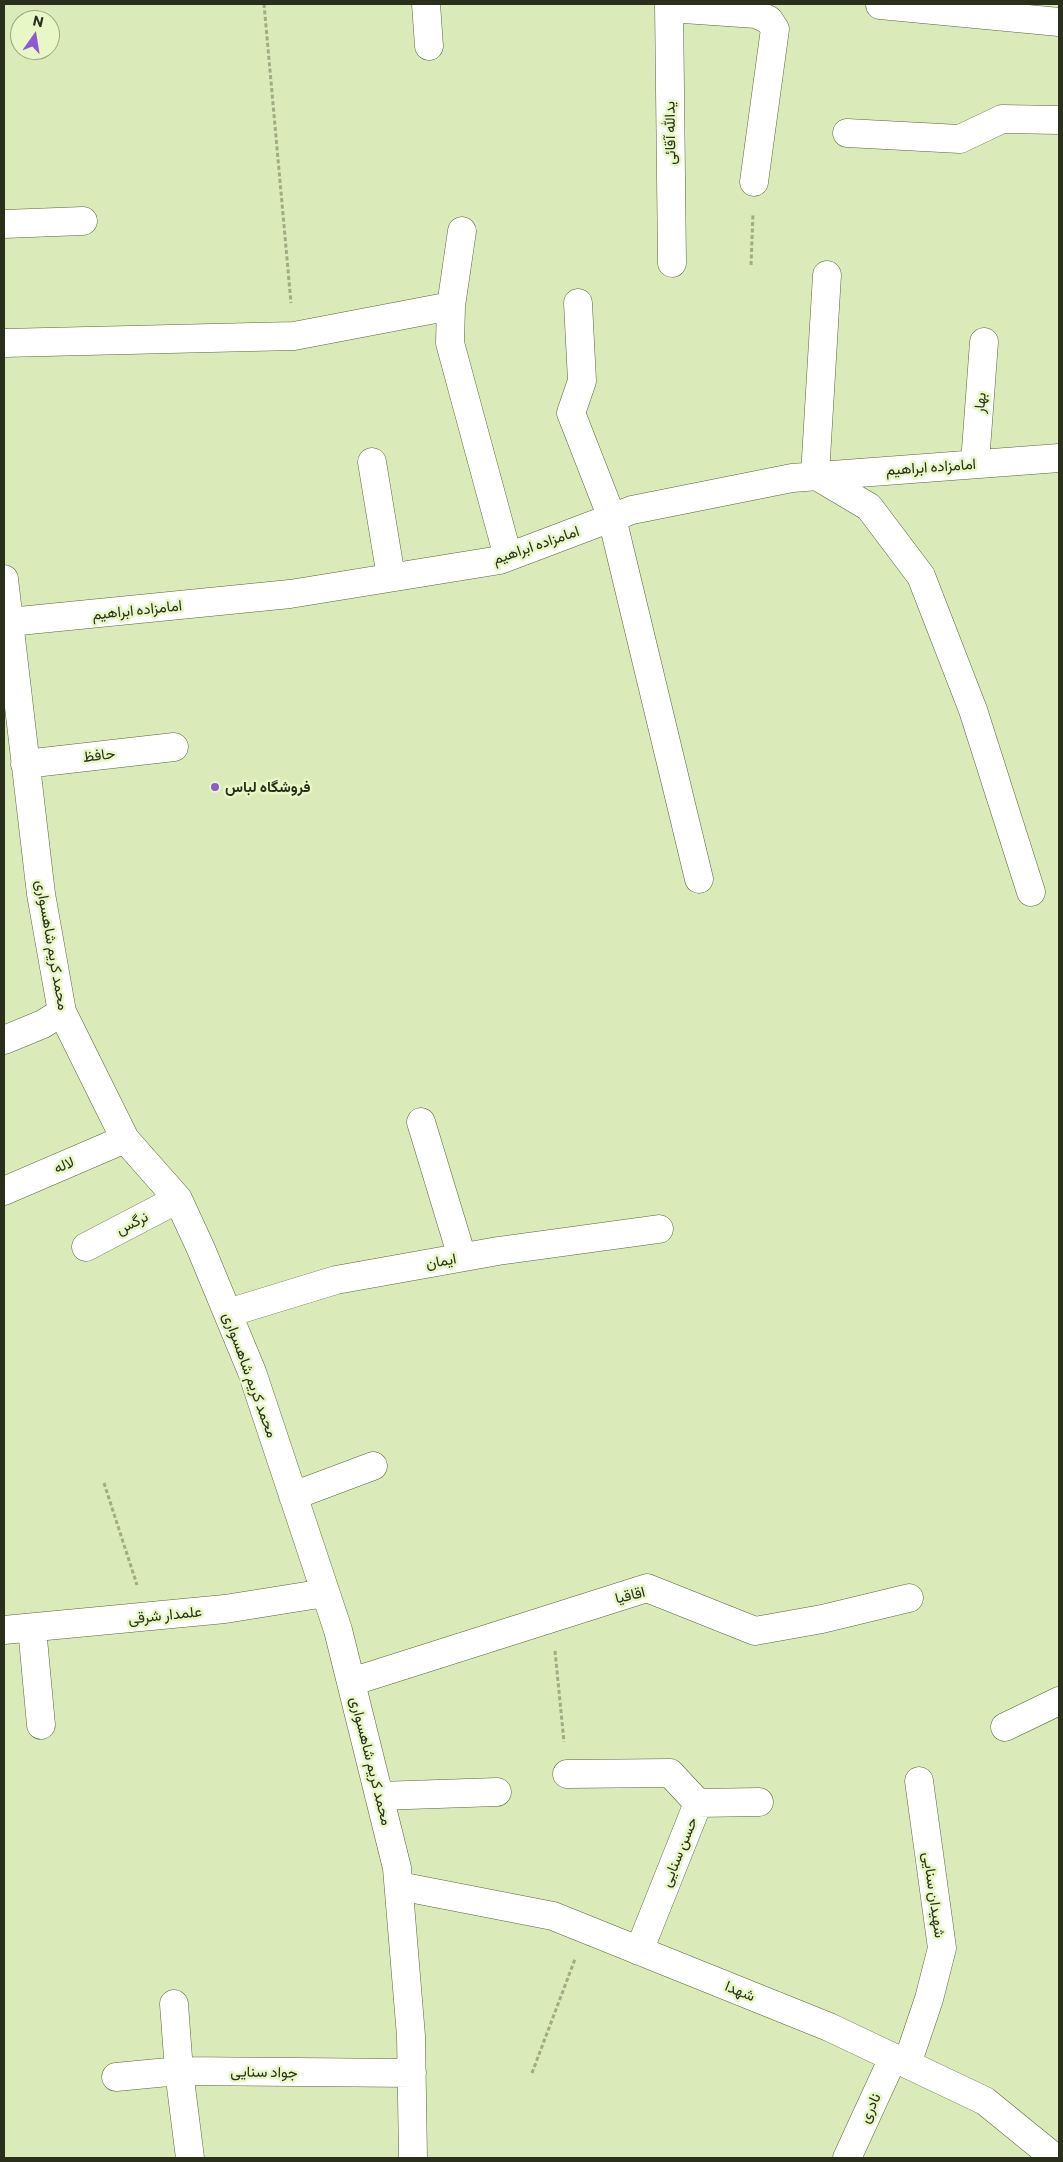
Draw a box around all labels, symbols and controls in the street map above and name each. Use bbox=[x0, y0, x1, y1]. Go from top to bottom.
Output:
north arrow bbox=[10, 10, 60, 60]
text: N bbox=[31, 11, 45, 30]
street label: یدالله آقائی bbox=[660, 101, 680, 165]
street label: بهار bbox=[970, 392, 990, 414]
street label: امامزاده ابراهیم bbox=[885, 455, 977, 479]
street label: امامزاده ابراهیم bbox=[490, 522, 582, 568]
street label: امامزاده ابراهیم bbox=[91, 596, 183, 624]
street label: حافظ bbox=[82, 744, 116, 766]
place label: فروشگاه لباس bbox=[225, 778, 310, 796]
marker: فروشگاه لباس bbox=[209, 781, 221, 793]
street label: محمد کریم شاهسواری bbox=[32, 878, 72, 1012]
street label: لاله bbox=[51, 1153, 77, 1177]
street label: نرگس bbox=[113, 1207, 151, 1239]
street label: ایمان bbox=[424, 1249, 458, 1273]
street label: محمد کریم شاهسواری bbox=[219, 1310, 281, 1440]
street label: اقاقیا bbox=[613, 1583, 647, 1607]
street label: علمدار شرقی bbox=[127, 1602, 203, 1628]
street label: محمد کریم شاهسواری bbox=[346, 1695, 396, 1827]
street label: حسن سنايی bbox=[657, 1814, 701, 1890]
street label: شهيدان سنايی bbox=[919, 1851, 949, 1939]
street label: شهدا bbox=[722, 1977, 758, 2005]
street label: جواد سنایی bbox=[230, 2062, 298, 2082]
street label: نادری bbox=[855, 2090, 885, 2126]

